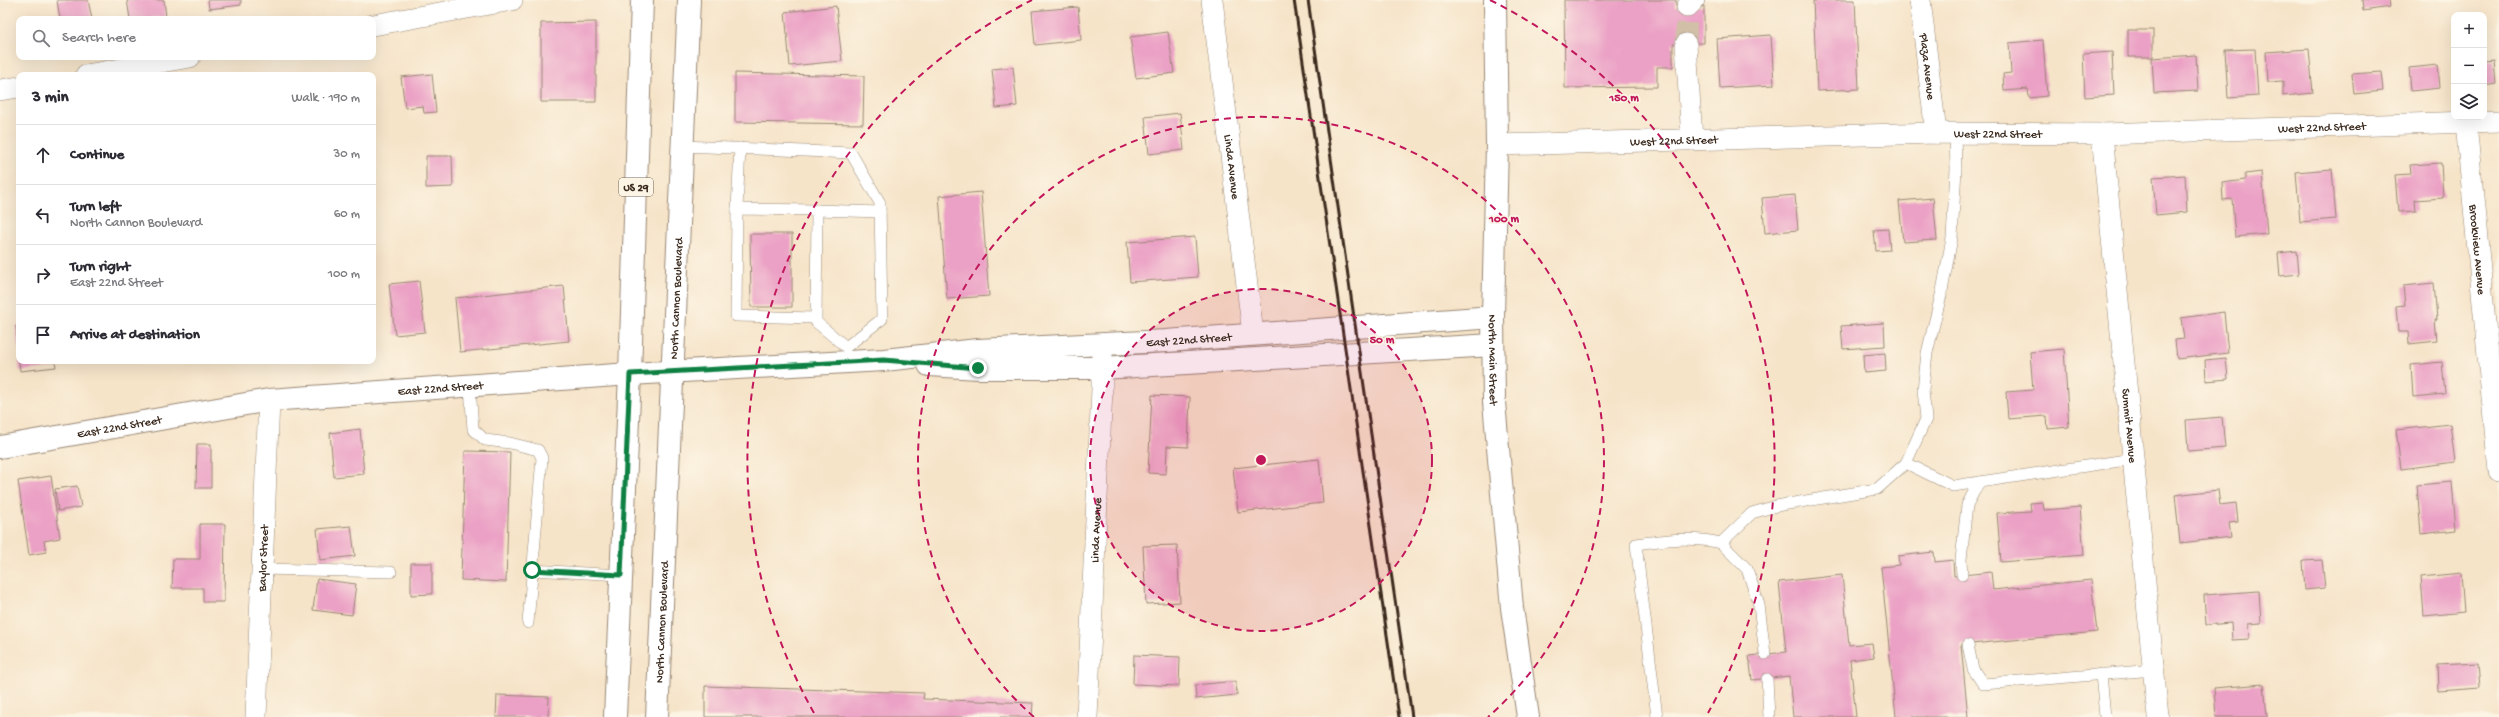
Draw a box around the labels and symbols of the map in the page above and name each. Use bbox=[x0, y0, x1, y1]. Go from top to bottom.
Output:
street label: Plaza Avenue bbox=[1915, 32, 1937, 102]
text: 150 m bbox=[1608, 92, 1639, 106]
street label: West 22nd Street bbox=[2278, 120, 2367, 137]
street label: West 22nd Street bbox=[1954, 128, 2043, 143]
street label: Linda Avenue bbox=[1220, 134, 1242, 201]
street label: West 22nd Street bbox=[1630, 134, 1719, 150]
road number: US 29 bbox=[619, 178, 653, 196]
street label: Brookview Avenue bbox=[2465, 203, 2487, 296]
text: 100 m bbox=[1488, 213, 1519, 227]
street label: North Cannon Boulevard bbox=[668, 236, 687, 360]
street label: North Main Street bbox=[1484, 315, 1499, 407]
street label: East 22nd Street bbox=[1146, 331, 1233, 351]
text: 50 m bbox=[1370, 334, 1395, 348]
route end bbox=[969, 359, 987, 377]
street label: East 22nd Street bbox=[397, 380, 485, 400]
street label: Summit Avenue bbox=[2117, 388, 2139, 465]
street label: East 22nd Street bbox=[76, 414, 164, 442]
centre of rings bbox=[1254, 453, 1268, 467]
street label: Linda Avenue bbox=[1089, 497, 1106, 563]
street label: Baylor Street bbox=[256, 523, 273, 593]
street label: North Cannon Boulevard bbox=[654, 560, 673, 683]
route start bbox=[523, 561, 541, 579]

